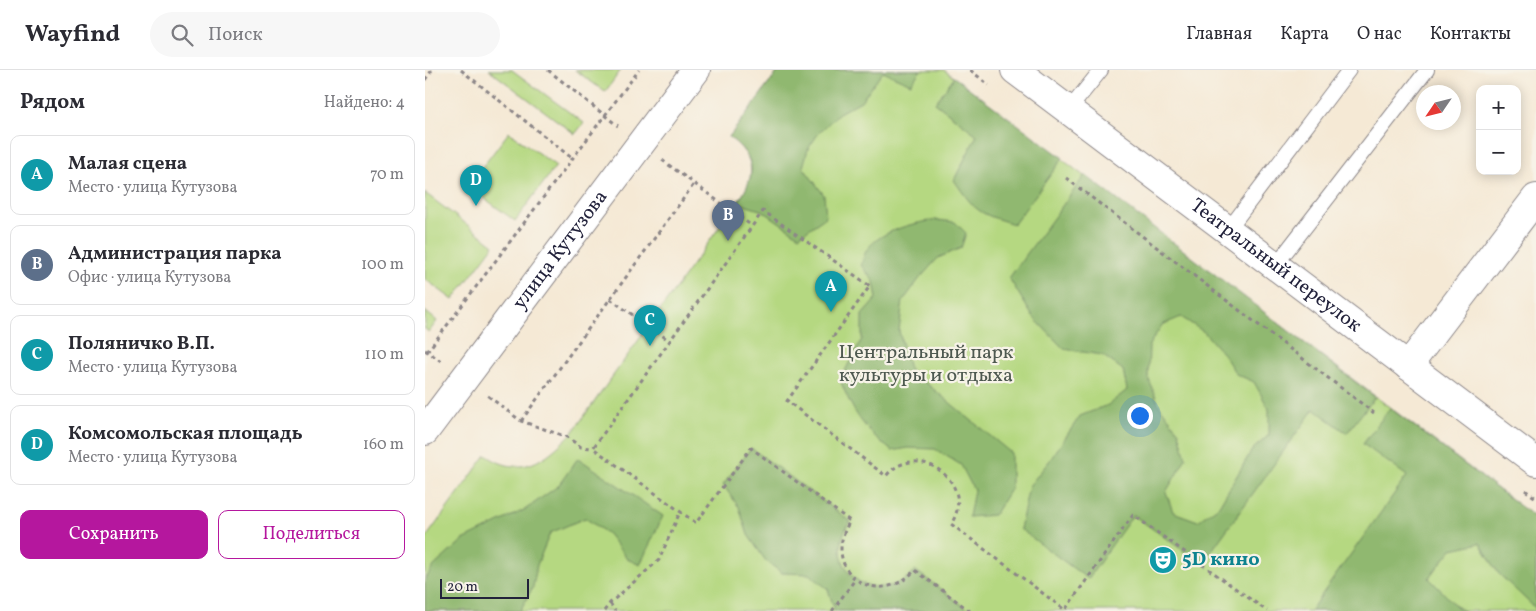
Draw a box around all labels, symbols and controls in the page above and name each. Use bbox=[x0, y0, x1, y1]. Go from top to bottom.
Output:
search box bbox=[150, 12, 500, 57]
text: Wayfind bbox=[25, 18, 120, 52]
icon: search bbox=[168, 21, 196, 49]
text: Поиск bbox=[208, 22, 263, 48]
text: Главная bbox=[1186, 22, 1252, 47]
text: Карта bbox=[1280, 22, 1329, 47]
text: О нас bbox=[1357, 22, 1402, 47]
text: Контакты bbox=[1430, 22, 1511, 47]
north arrow bbox=[1416, 85, 1461, 130]
map controls bbox=[1476, 85, 1521, 175]
button: + bbox=[1476, 85, 1521, 130]
text: Рядом bbox=[20, 88, 85, 117]
text: Найдено: 4 bbox=[324, 92, 405, 114]
button: − bbox=[1476, 130, 1521, 175]
text: Малая сцена bbox=[68, 151, 187, 177]
text: A bbox=[31, 164, 43, 186]
text: 70 m bbox=[370, 164, 404, 186]
pin: D bbox=[460, 165, 492, 206]
text: Место · улица Кутузова bbox=[68, 177, 237, 199]
street label: улица Кутузова bbox=[507, 185, 615, 316]
street label: Театральный переулок bbox=[1184, 192, 1367, 340]
pin: B bbox=[712, 200, 744, 241]
text: Администрация парка bbox=[68, 241, 282, 267]
text: B bbox=[32, 254, 42, 276]
text: 100 m bbox=[361, 254, 404, 276]
text: Офис · улица Кутузова bbox=[68, 267, 231, 289]
pin: A bbox=[815, 271, 847, 312]
pin: C bbox=[634, 305, 666, 346]
text: Поляничко В.П. bbox=[68, 331, 215, 357]
park label: Центральный парк культуры и отдыха bbox=[839, 339, 1014, 390]
text: C bbox=[32, 344, 42, 366]
text: 110 m bbox=[365, 344, 404, 366]
text: Место · улица Кутузова bbox=[68, 357, 237, 379]
your location bbox=[1127, 403, 1153, 429]
text: Комсомольская площадь bbox=[68, 421, 303, 447]
text: D bbox=[31, 434, 43, 456]
text: 160 m bbox=[363, 434, 404, 456]
text: Место · улица Кутузова bbox=[68, 447, 237, 469]
button: Сохранить bbox=[20, 510, 208, 559]
button: Поделиться bbox=[218, 510, 405, 559]
theatre icon: 5D кино bbox=[1148, 545, 1178, 575]
place label: 5D кино bbox=[1182, 546, 1260, 574]
scale bar bbox=[440, 576, 529, 599]
text: 20 m bbox=[447, 578, 478, 597]

